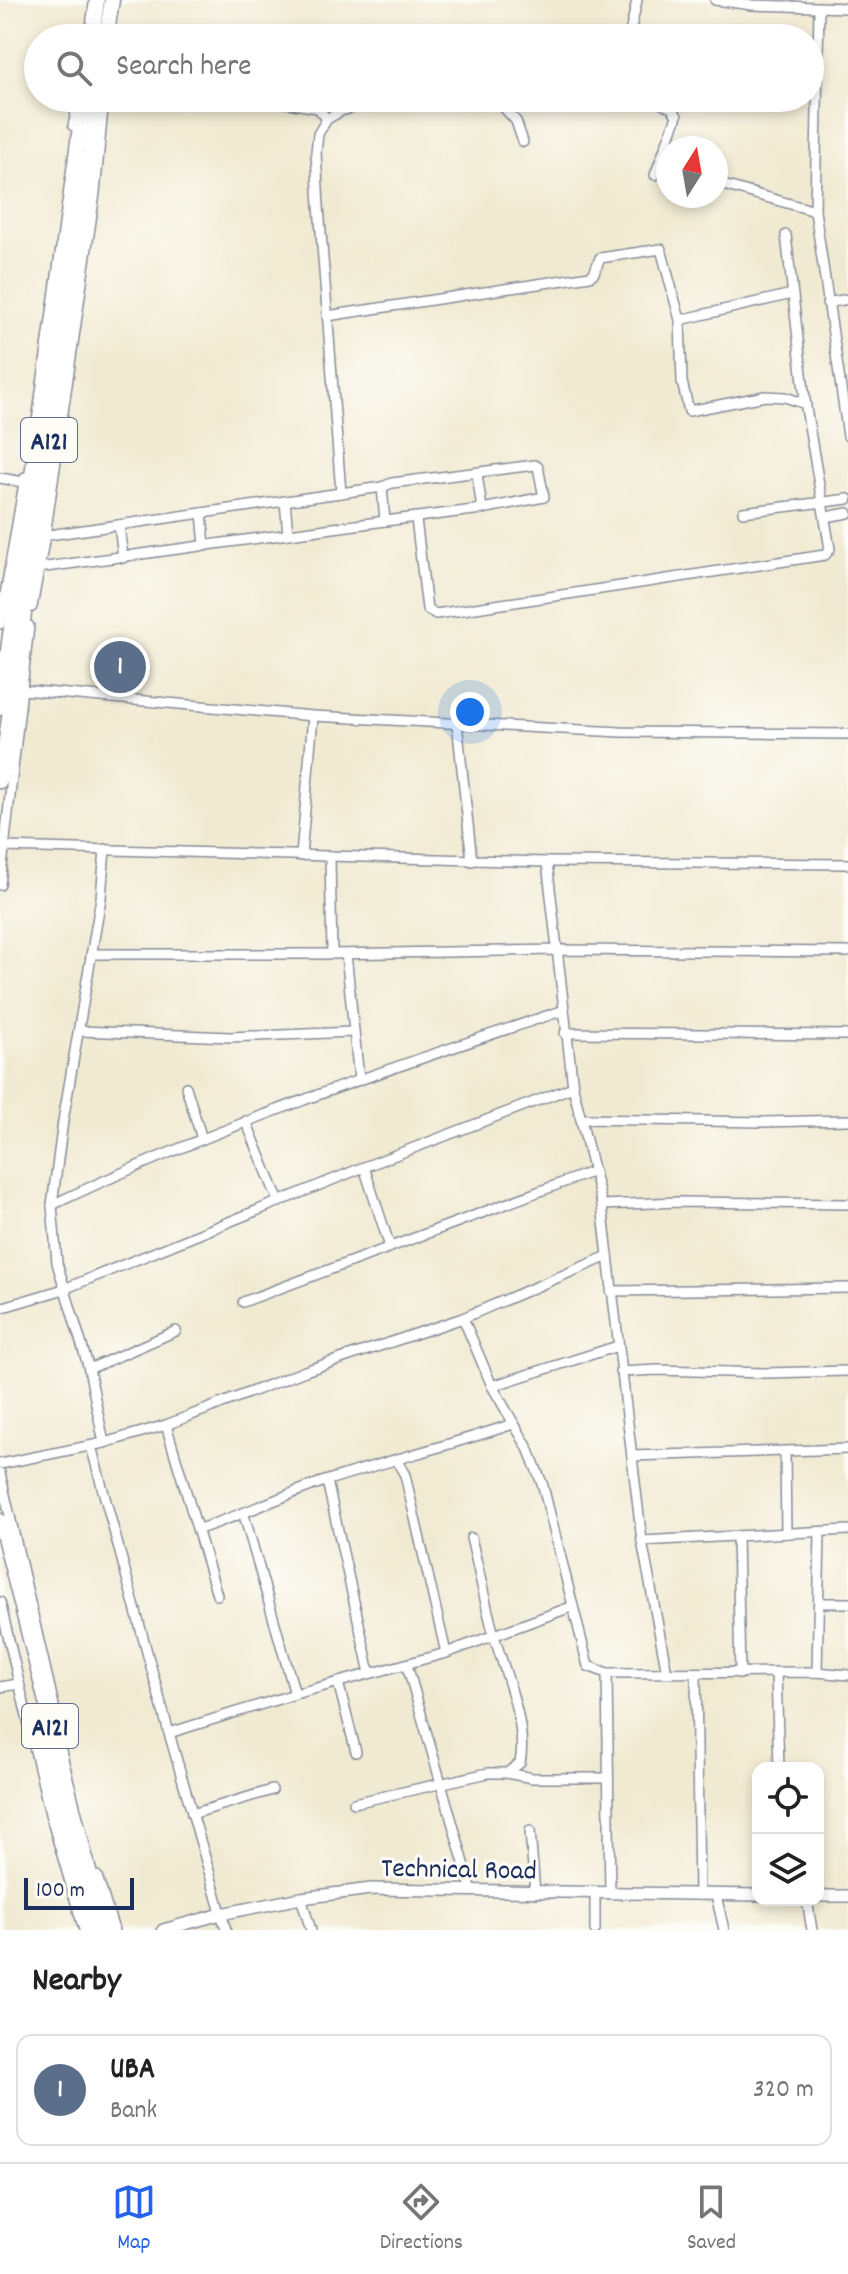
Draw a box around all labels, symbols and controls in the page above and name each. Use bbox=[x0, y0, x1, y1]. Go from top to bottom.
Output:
search box bbox=[24, 24, 824, 112]
icon: search bbox=[52, 46, 96, 90]
text: Search here bbox=[116, 47, 252, 90]
north arrow bbox=[656, 136, 728, 208]
road number: A121 bbox=[21, 418, 77, 462]
pin: 1 bbox=[94, 637, 146, 697]
your location bbox=[450, 692, 490, 732]
road number: A121 bbox=[22, 1704, 78, 1748]
map controls bbox=[752, 1762, 824, 1906]
button: locate bbox=[752, 1762, 824, 1834]
button: layers bbox=[752, 1834, 824, 1906]
street label: Technical Road bbox=[381, 1851, 537, 1893]
scale bar bbox=[24, 1874, 134, 1910]
text: 100 m bbox=[36, 1876, 85, 1907]
text: Nearby bbox=[32, 1958, 121, 2007]
text: UBA bbox=[110, 2050, 155, 2093]
text: 1 bbox=[57, 2072, 63, 2109]
text: 320 m bbox=[753, 2072, 814, 2109]
text: Bank bbox=[110, 2093, 157, 2130]
tab: Map bbox=[112, 2180, 156, 2259]
tab: Directions bbox=[380, 2180, 463, 2259]
tab: Saved bbox=[687, 2180, 736, 2259]

